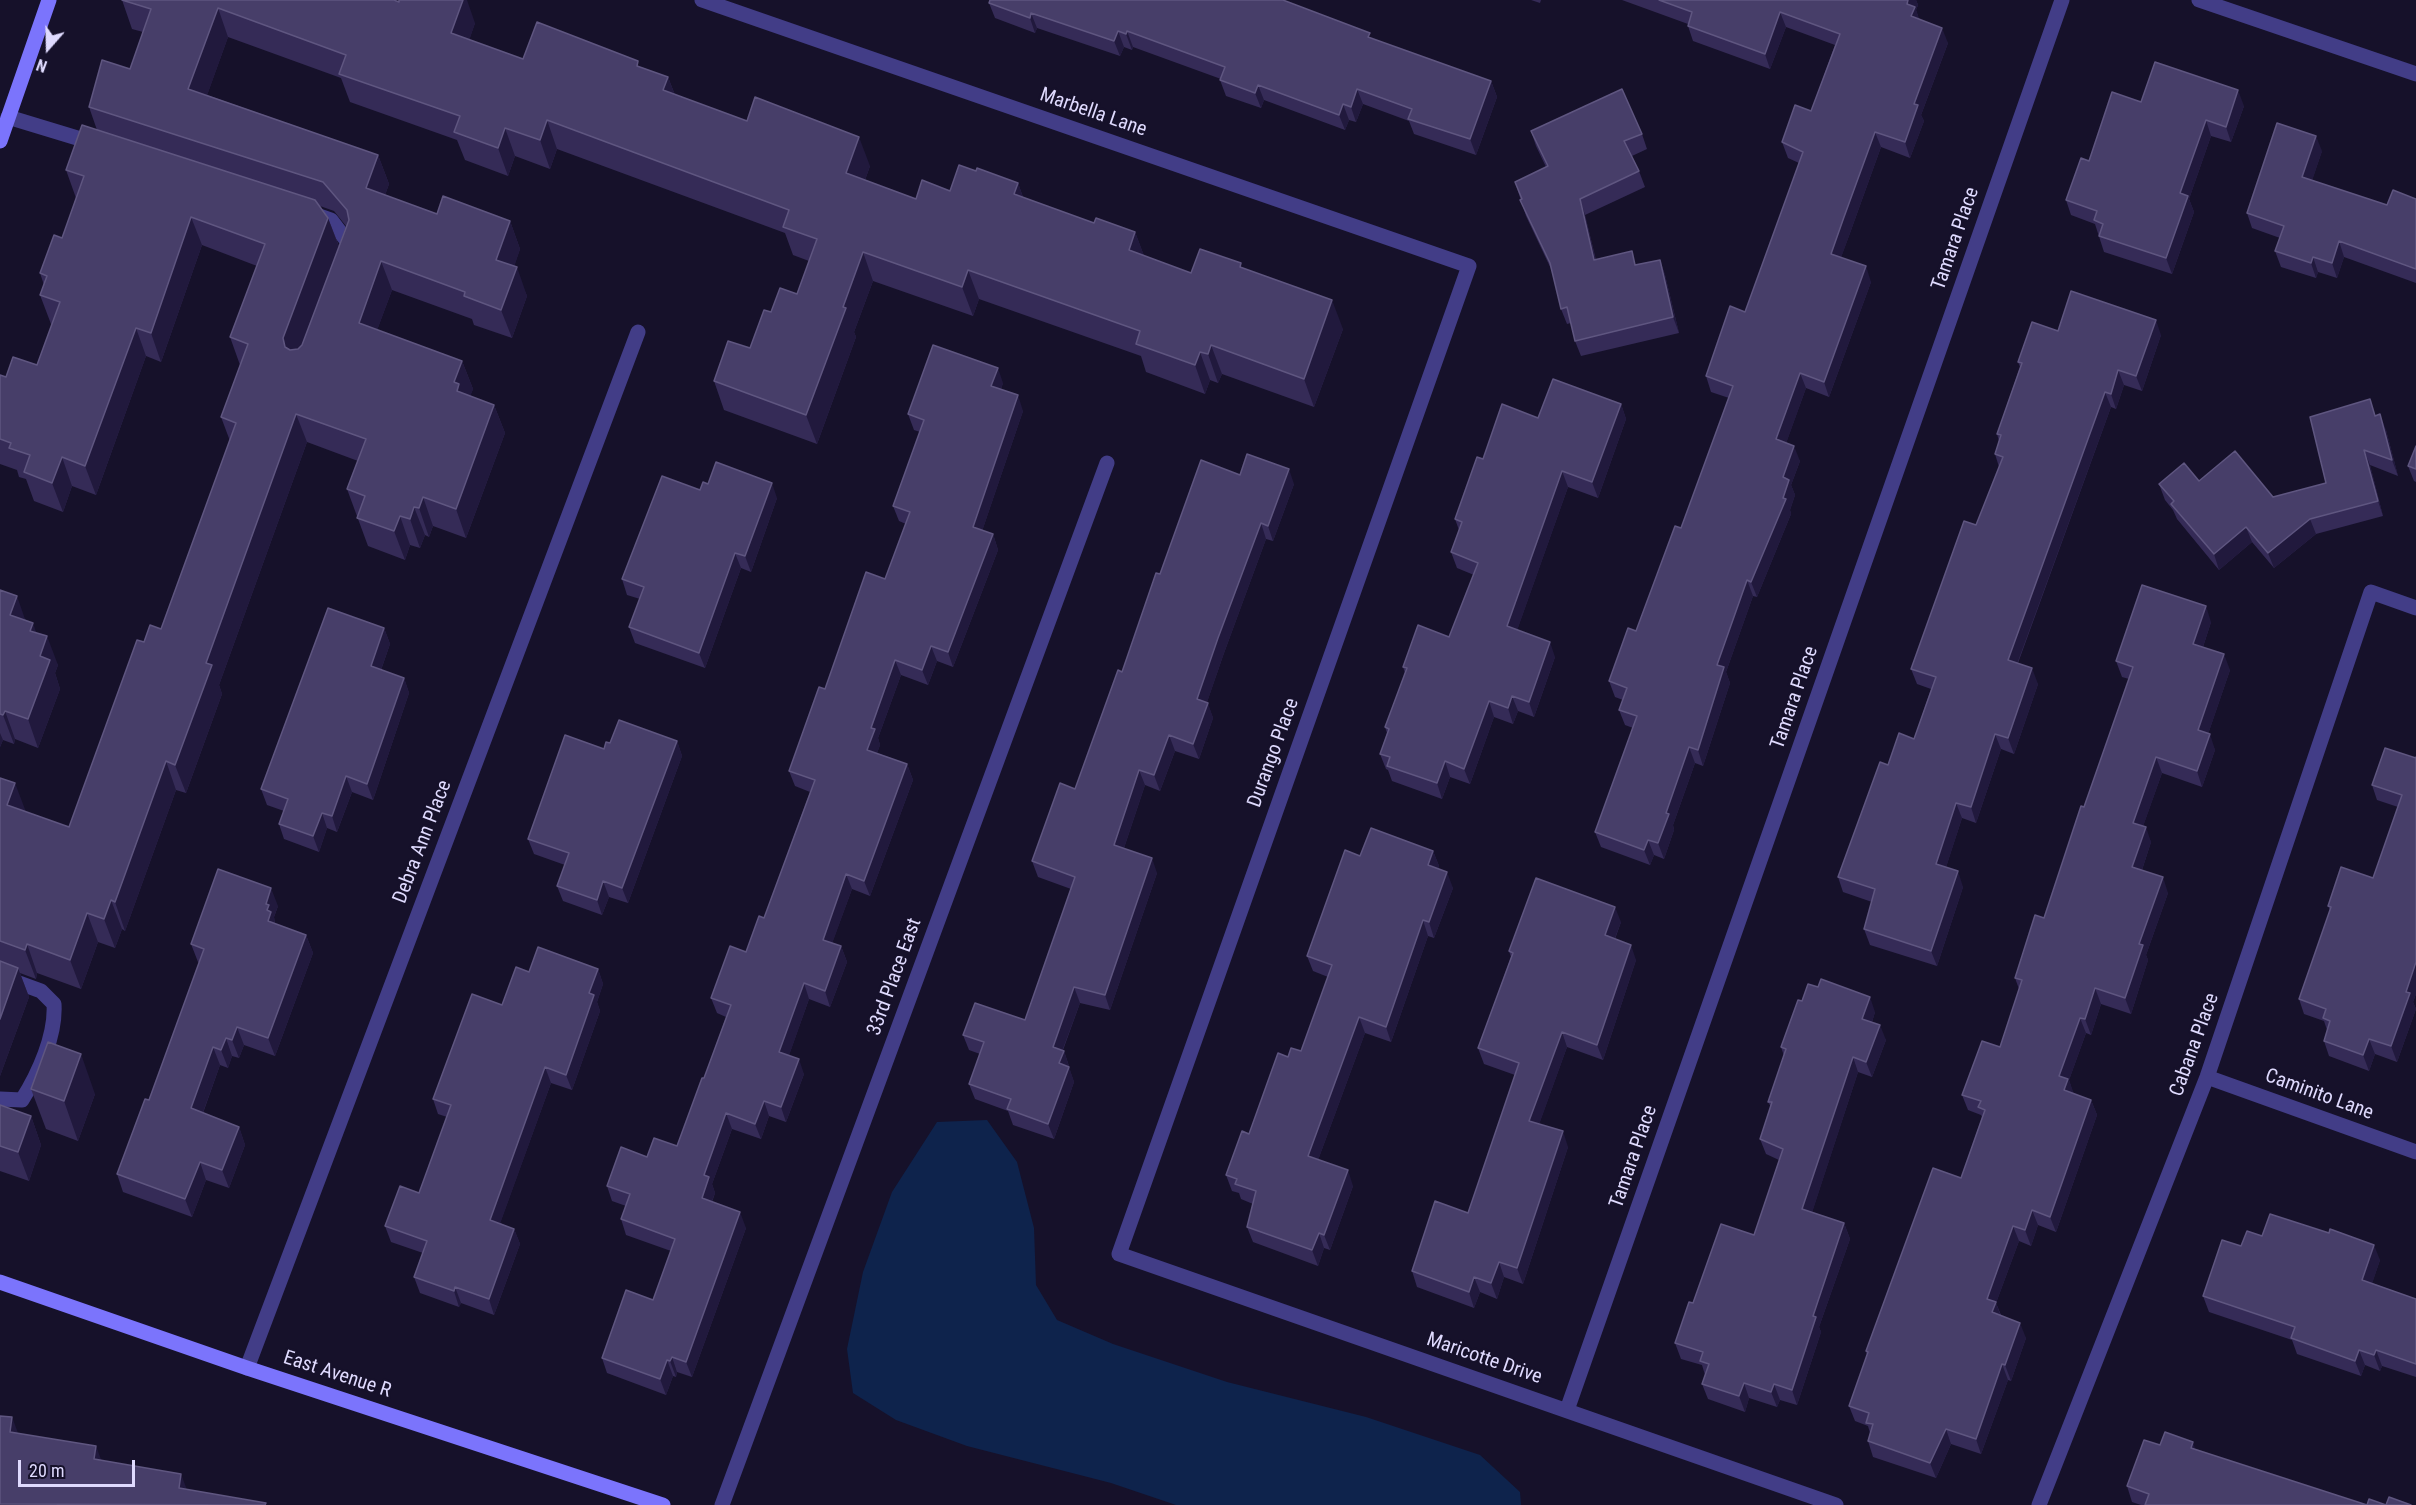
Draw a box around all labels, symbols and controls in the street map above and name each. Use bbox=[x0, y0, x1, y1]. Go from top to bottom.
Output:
north arrow bbox=[18, 18, 78, 78]
text: N bbox=[34, 55, 50, 76]
street label: Marbella Lane bbox=[1036, 83, 1150, 143]
street label: Tamara Place bbox=[1927, 184, 1985, 294]
street label: Tamara Place bbox=[1766, 643, 1824, 753]
street label: Durango Place bbox=[1243, 695, 1305, 811]
street label: Debra Ann Place bbox=[389, 777, 457, 907]
street label: 33rd Place East bbox=[863, 915, 927, 1039]
street label: Cabana Place bbox=[2165, 990, 2225, 1100]
street label: Caminito Lane bbox=[2262, 1064, 2376, 1126]
street label: Tamara Place bbox=[1605, 1102, 1663, 1212]
street label: Maricotte Drive bbox=[1423, 1328, 1545, 1390]
street label: East Avenue R bbox=[280, 1346, 394, 1404]
scale bar bbox=[21, 1448, 138, 1486]
text: 20 m bbox=[29, 1460, 64, 1481]

